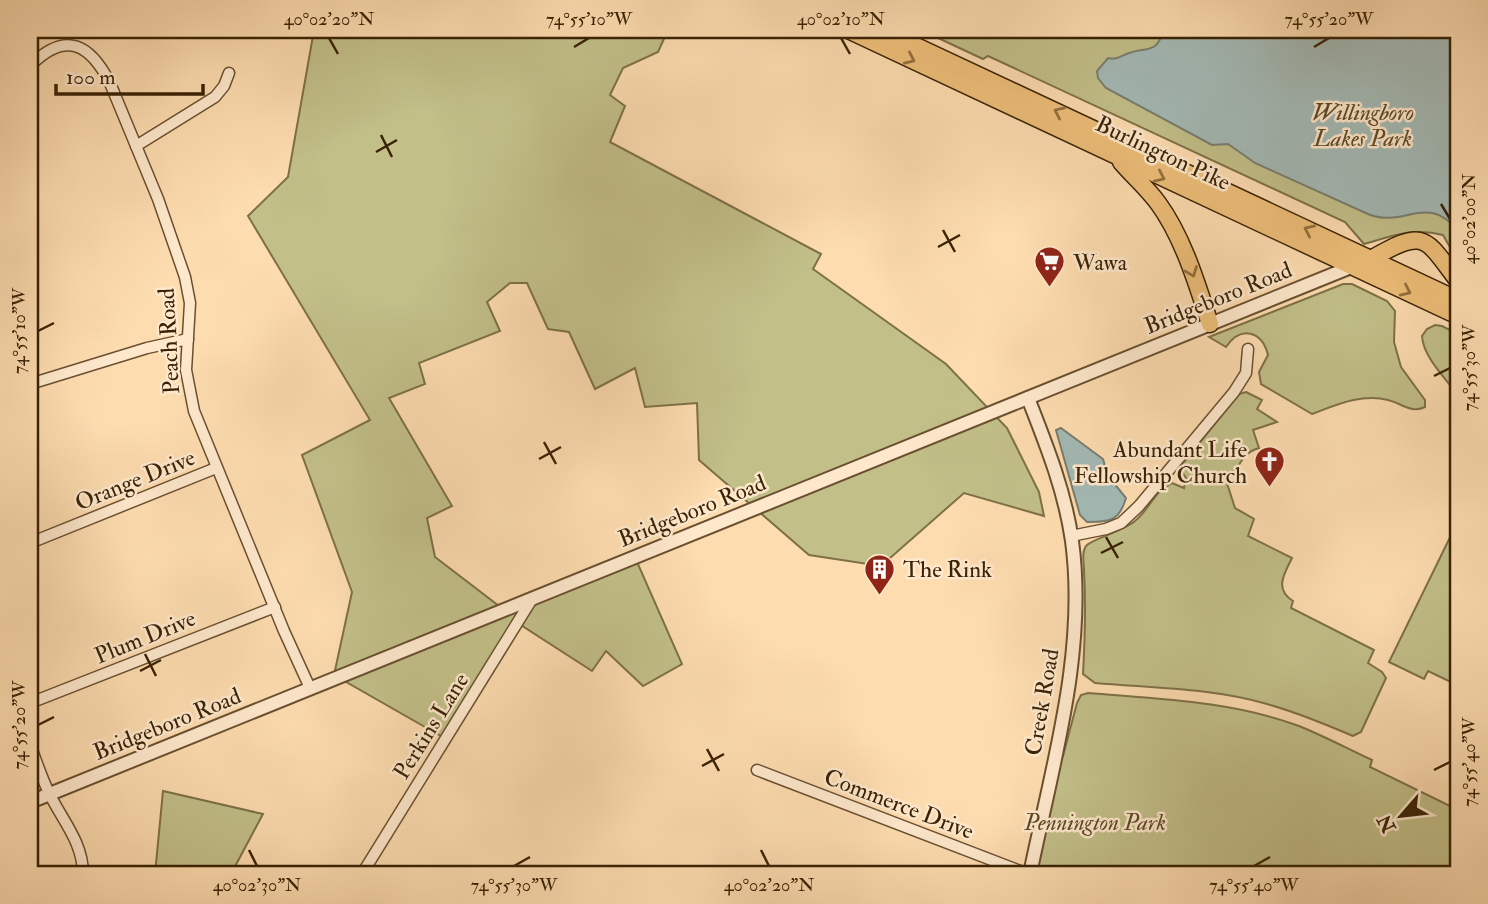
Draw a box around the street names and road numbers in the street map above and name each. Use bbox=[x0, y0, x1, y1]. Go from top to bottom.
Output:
street label: Burlington Pike bbox=[1091, 109, 1235, 197]
street label: Bridgeboro Road bbox=[1140, 255, 1296, 341]
street label: Peach Road bbox=[152, 287, 186, 395]
street label: Orange Drive bbox=[71, 443, 200, 517]
street label: Bridgeboro Road bbox=[614, 468, 770, 554]
street label: Plum Drive bbox=[90, 603, 200, 670]
street label: Creek Road bbox=[1018, 646, 1066, 758]
street label: Perkins Lane bbox=[387, 667, 475, 785]
street label: Bridgeboro Road bbox=[89, 681, 245, 767]
street label: Commerce Drive bbox=[820, 762, 978, 846]

